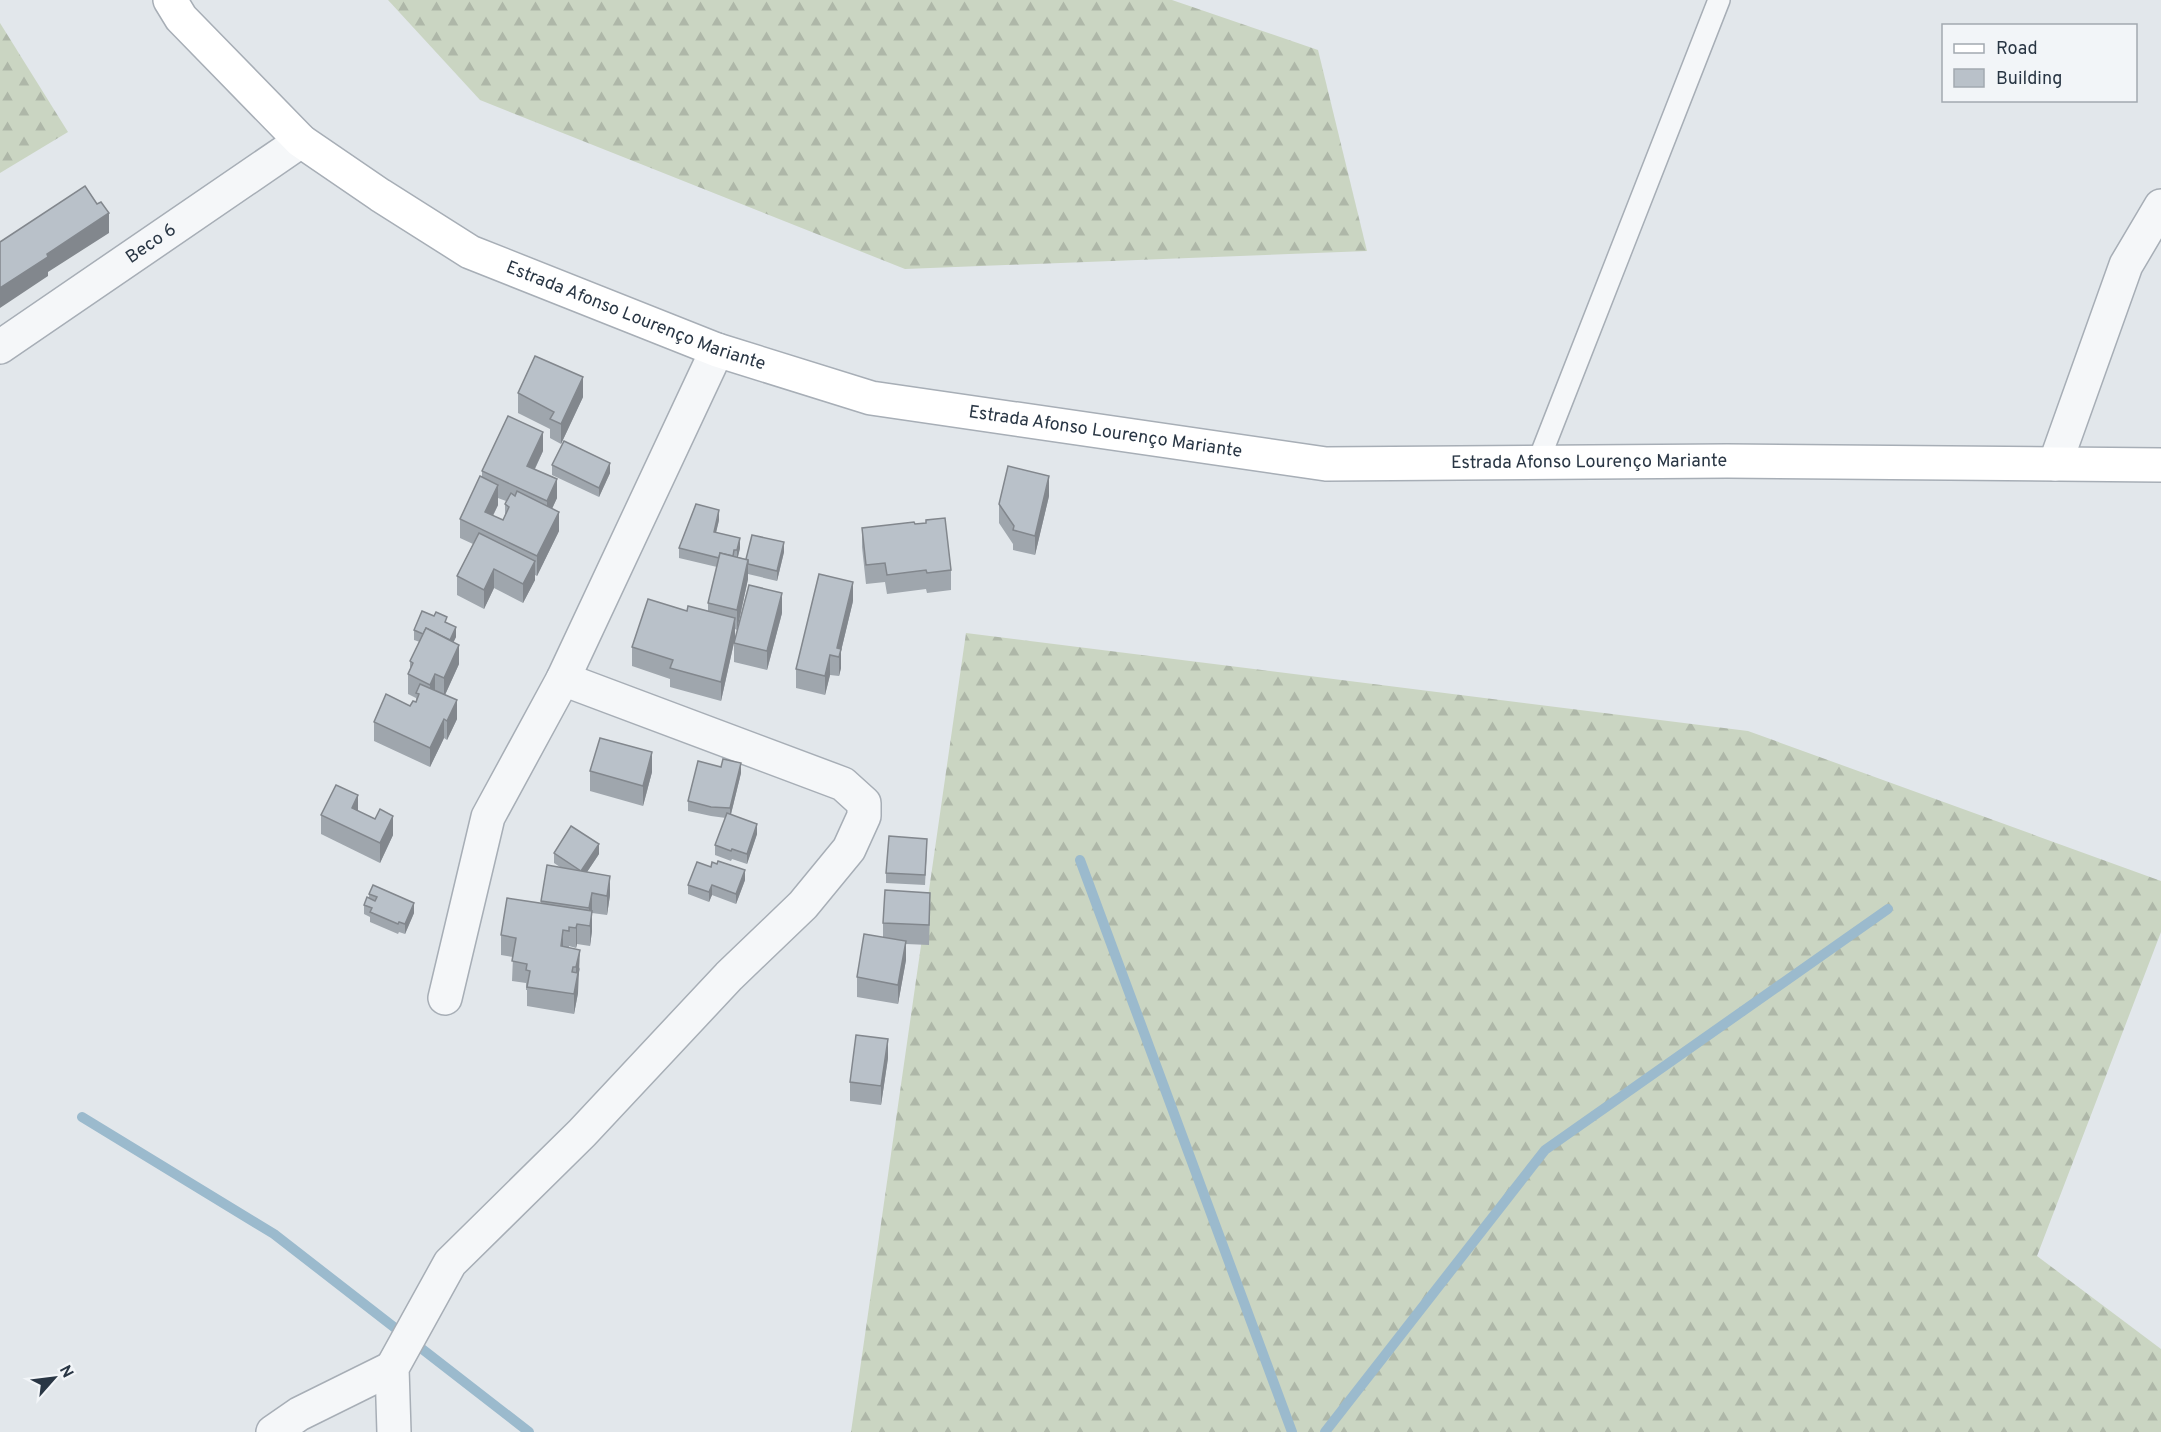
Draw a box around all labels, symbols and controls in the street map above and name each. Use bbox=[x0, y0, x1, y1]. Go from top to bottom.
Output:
legend bbox=[1942, 24, 2137, 102]
text: Road bbox=[1996, 38, 2038, 61]
text: Building bbox=[1996, 68, 2062, 91]
street label: Beco 6 bbox=[121, 218, 181, 269]
street label: Estrada Afonso Lourenço Mariante bbox=[503, 256, 768, 376]
street label: Estrada Afonso Lourenço Mariante bbox=[967, 401, 1244, 463]
street label: Estrada Afonso Lourenço Mariante bbox=[1451, 449, 1727, 475]
north arrow bbox=[24, 1348, 84, 1408]
text: N bbox=[54, 1362, 77, 1382]

